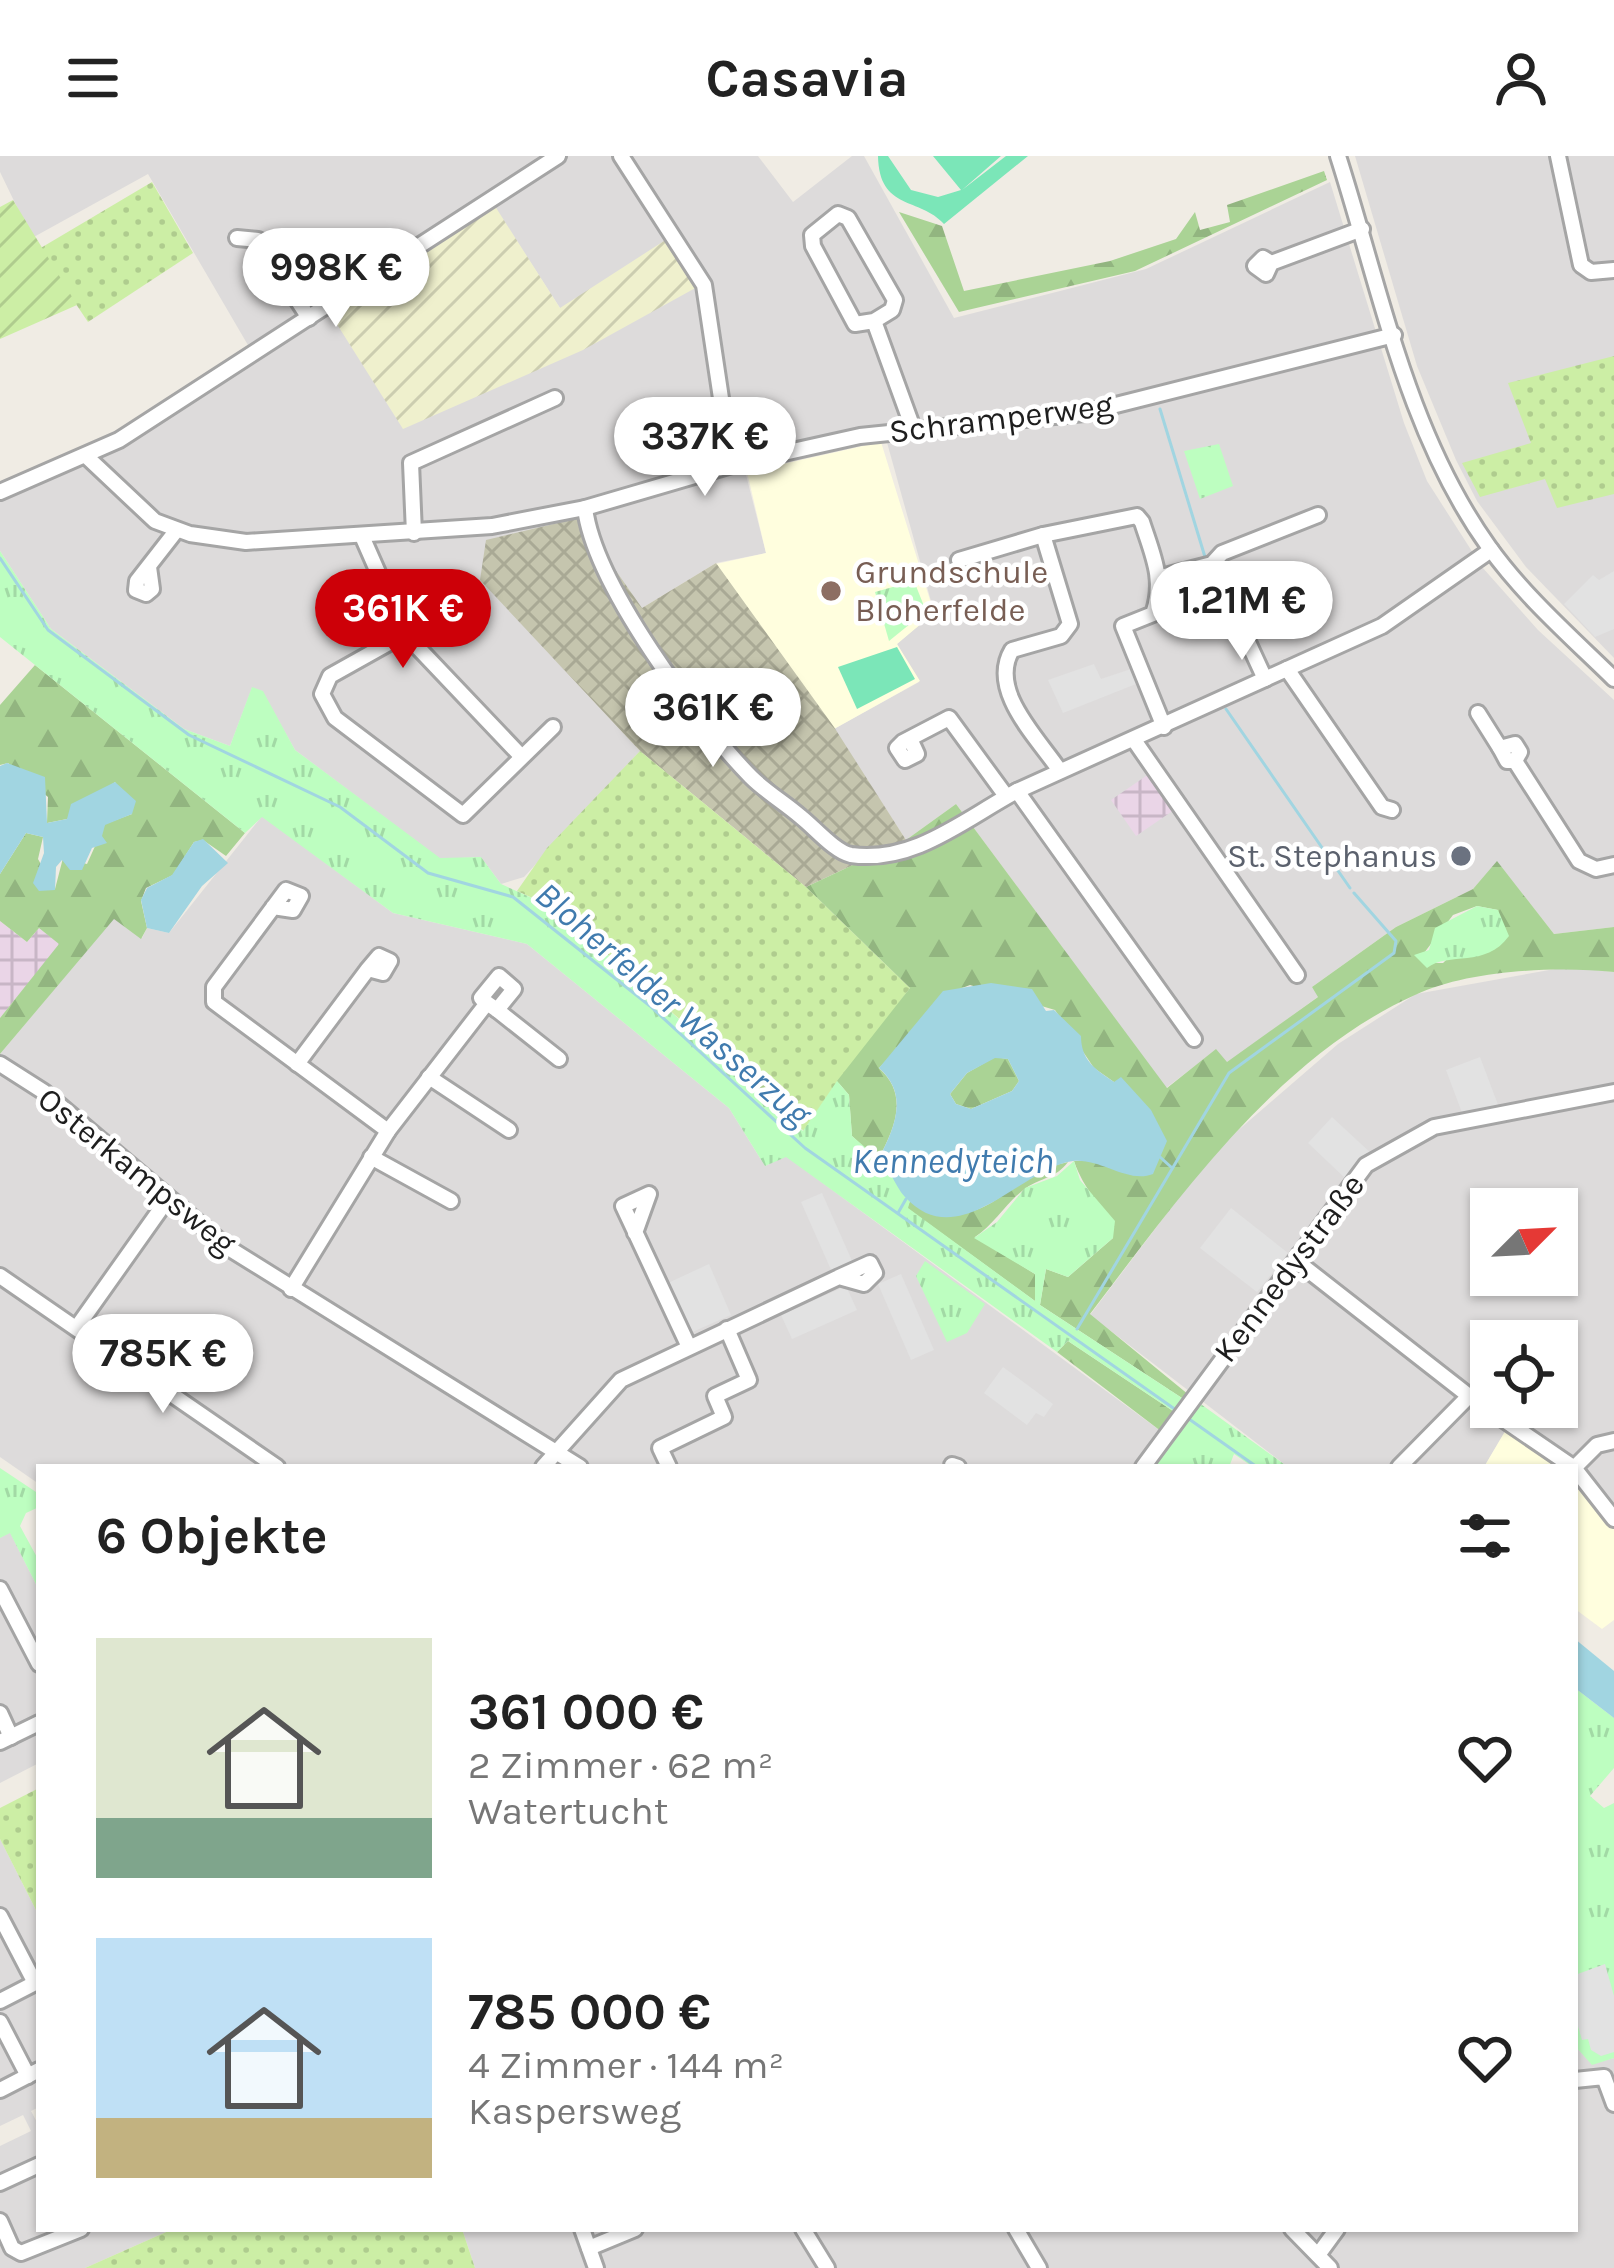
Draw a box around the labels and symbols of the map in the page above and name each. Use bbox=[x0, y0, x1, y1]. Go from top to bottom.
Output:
pin: 998K € bbox=[238, 228, 434, 330]
street label: Schramperweg bbox=[887, 385, 1116, 451]
pin: 337K € bbox=[607, 397, 803, 499]
place label: Grundschule Bloherfelde bbox=[855, 553, 1048, 629]
pin: 1.21M € bbox=[1131, 561, 1353, 663]
pin: 361K € bbox=[305, 569, 501, 671]
marker: Grundschule Bloherfelde bbox=[818, 578, 844, 604]
pin: 361K € bbox=[615, 668, 811, 770]
place label: St. Stephanus bbox=[1227, 837, 1437, 875]
marker: St. Stephanus bbox=[1448, 843, 1474, 869]
water label: Bloherfelder Wasserzug bbox=[527, 873, 820, 1136]
street label: Osterkampsweg bbox=[30, 1080, 244, 1263]
water label: Kennedyteich bbox=[852, 1140, 1054, 1182]
street label: Kennedystraße bbox=[1206, 1166, 1372, 1370]
north arrow bbox=[1470, 1188, 1578, 1296]
pin: 785K € bbox=[65, 1314, 261, 1416]

